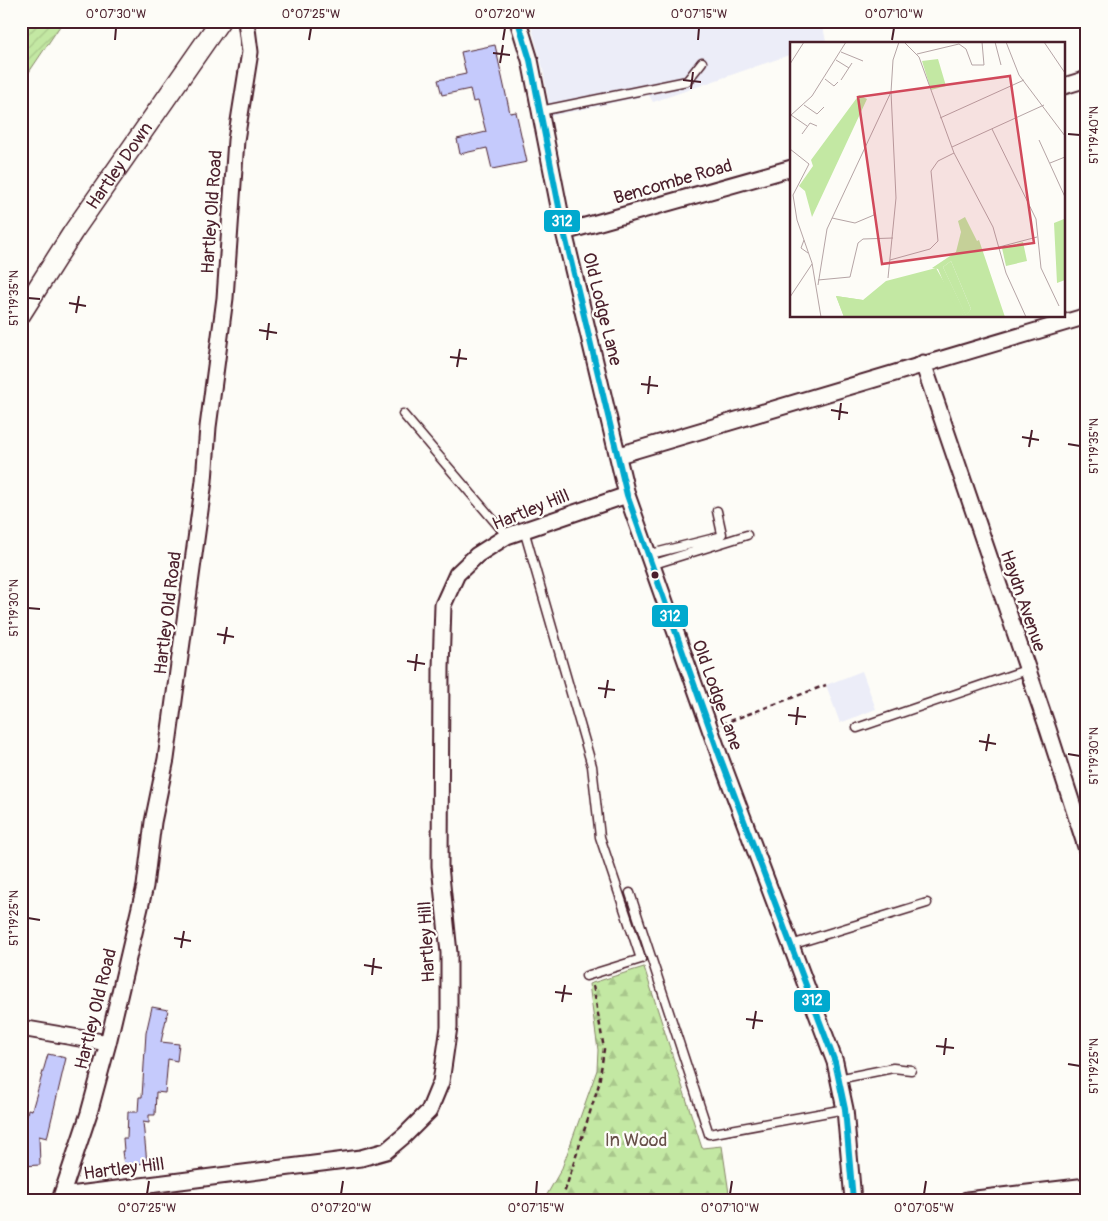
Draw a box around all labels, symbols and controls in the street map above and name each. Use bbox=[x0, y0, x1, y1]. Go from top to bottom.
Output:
text: 0°07'30"W bbox=[86, 7, 146, 22]
text: 0°07'25"W bbox=[282, 7, 340, 22]
text: 0°07'20"W bbox=[475, 7, 535, 22]
text: 0°07'15"W bbox=[671, 7, 727, 22]
text: 0°07'10"W bbox=[865, 7, 923, 22]
inset map bbox=[790, 42, 1066, 318]
text: 51°19'40"N bbox=[1087, 106, 1102, 164]
street label: Hartley Down bbox=[81, 117, 158, 214]
street label: Hartley Old Road bbox=[196, 149, 228, 275]
street label: Bencombe Road bbox=[611, 154, 735, 210]
line badge: 312 bbox=[543, 209, 581, 233]
text: 312 bbox=[551, 213, 573, 230]
street label: Old Lodge Lane bbox=[577, 250, 627, 368]
text: 51°19'35"N bbox=[7, 270, 22, 326]
text: 51°19'35"N bbox=[1087, 418, 1102, 474]
street label: Hartley Hill bbox=[489, 484, 573, 536]
street label: Haydn Avenue bbox=[995, 547, 1051, 655]
street label: Hartley Old Road bbox=[149, 550, 187, 676]
unlabelled marker bbox=[650, 570, 660, 580]
text: 51°19'30"N bbox=[7, 579, 22, 637]
line badge: 312 bbox=[651, 604, 689, 628]
text: 312 bbox=[659, 608, 681, 625]
street label: Old Lodge Lane bbox=[686, 637, 748, 753]
text: 51°19'30"N bbox=[1087, 727, 1102, 785]
text: 51°19'25"N bbox=[7, 890, 22, 946]
street label: Hartley Hill bbox=[413, 901, 441, 983]
street label: Hartley Old Road bbox=[70, 946, 122, 1072]
line badge: 312 bbox=[793, 989, 831, 1013]
text: 312 bbox=[801, 992, 823, 1009]
text: 51°19'25"N bbox=[1087, 1038, 1102, 1094]
park label: In Wood bbox=[605, 1129, 667, 1152]
street label: Hartley Hill bbox=[82, 1153, 166, 1185]
text: 0°07'25"W bbox=[118, 1201, 176, 1216]
text: 0°07'20"W bbox=[311, 1201, 371, 1216]
text: 0°07'15"W bbox=[508, 1201, 564, 1216]
text: 0°07'10"W bbox=[701, 1201, 759, 1216]
text: 0°07'05"W bbox=[894, 1201, 954, 1216]

